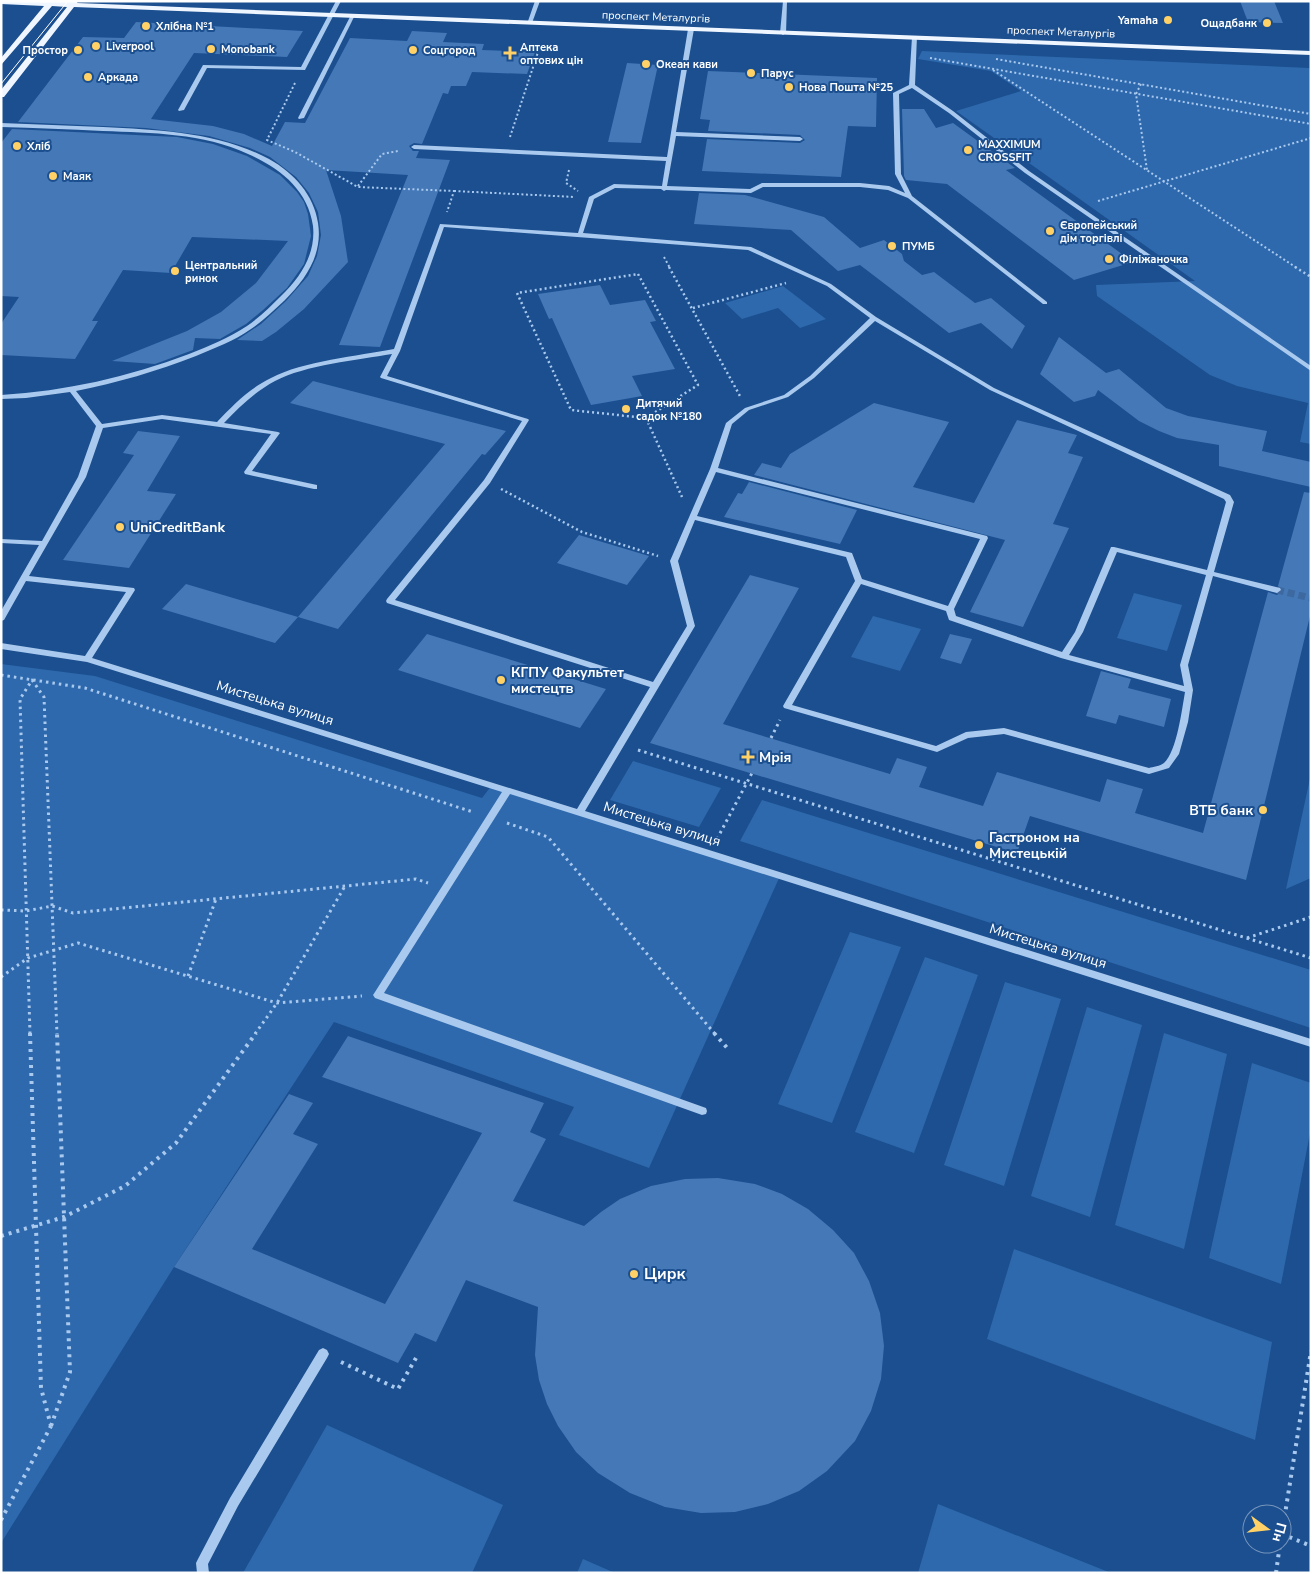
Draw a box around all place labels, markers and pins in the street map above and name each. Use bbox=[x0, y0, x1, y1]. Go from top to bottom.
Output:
place label: Yamaha bbox=[1117, 13, 1158, 28]
marker: Yamaha bbox=[1162, 14, 1174, 26]
place label: Ощадбанк bbox=[1200, 16, 1258, 31]
marker: Ощадбанк bbox=[1261, 17, 1273, 29]
place label: Хлібна №1 bbox=[155, 19, 214, 34]
marker: Хлібна №1 bbox=[140, 20, 152, 32]
place label: Liverpool bbox=[106, 39, 154, 54]
marker: Liverpool bbox=[90, 40, 102, 52]
place label: Аптека оптових цін bbox=[520, 40, 583, 68]
place label: Monobank bbox=[221, 42, 276, 57]
place label: Простор bbox=[23, 43, 68, 58]
marker: Monobank bbox=[205, 43, 217, 55]
place label: Соцгород bbox=[423, 43, 475, 58]
marker: Простор bbox=[72, 44, 84, 56]
marker: Соцгород bbox=[407, 44, 419, 56]
marker: Аптека оптових цін bbox=[504, 47, 516, 59]
place label: Океан кави bbox=[656, 57, 718, 72]
marker: Океан кави bbox=[640, 58, 652, 70]
place label: Парус bbox=[761, 66, 794, 81]
marker: Парус bbox=[745, 67, 757, 79]
place label: Аркада bbox=[98, 70, 138, 85]
marker: Аркада bbox=[82, 71, 94, 83]
place label: Нова Пошта №25 bbox=[799, 80, 894, 95]
marker: Нова Пошта №25 bbox=[783, 81, 795, 93]
place label: MAXXIMUM CROSSFIT bbox=[978, 137, 1041, 165]
place label: Хліб bbox=[26, 139, 50, 154]
marker: Хліб bbox=[11, 140, 23, 152]
marker: MAXXIMUM CROSSFIT bbox=[962, 144, 974, 156]
place label: Маяк bbox=[63, 169, 92, 184]
marker: Маяк bbox=[47, 170, 59, 182]
place label: Європейський дім торгівлі bbox=[1060, 218, 1137, 246]
marker: Європейський дім торгівлі bbox=[1044, 225, 1056, 237]
place label: ПУМБ bbox=[902, 239, 935, 254]
marker: ПУМБ bbox=[886, 240, 898, 252]
place label: Філіжаночка bbox=[1119, 252, 1188, 267]
marker: Філіжаночка bbox=[1103, 253, 1115, 265]
place label: Центральний ринок bbox=[185, 258, 258, 286]
marker: Центральний ринок bbox=[169, 265, 181, 277]
place label: Дитячий садок №180 bbox=[636, 396, 702, 424]
marker: Дитячий садок №180 bbox=[620, 403, 632, 415]
place label: UniCreditBank bbox=[130, 518, 225, 537]
marker: UniCreditBank bbox=[114, 521, 126, 533]
place label: КГПУ Факультет мистецтв bbox=[511, 663, 624, 698]
marker: КГПУ Факультет мистецтв bbox=[495, 674, 507, 686]
place label: Мрія bbox=[759, 748, 791, 767]
marker: Мрія bbox=[741, 750, 755, 764]
place label: ВТБ банк bbox=[1189, 801, 1253, 820]
marker: ВТБ банк bbox=[1257, 804, 1269, 816]
place label: Гастроном на Мистецькій bbox=[989, 828, 1080, 863]
marker: Гастроном на Мистецькій bbox=[973, 839, 985, 851]
place label: Цирк bbox=[644, 1263, 686, 1285]
marker: Цирк bbox=[628, 1268, 640, 1280]

